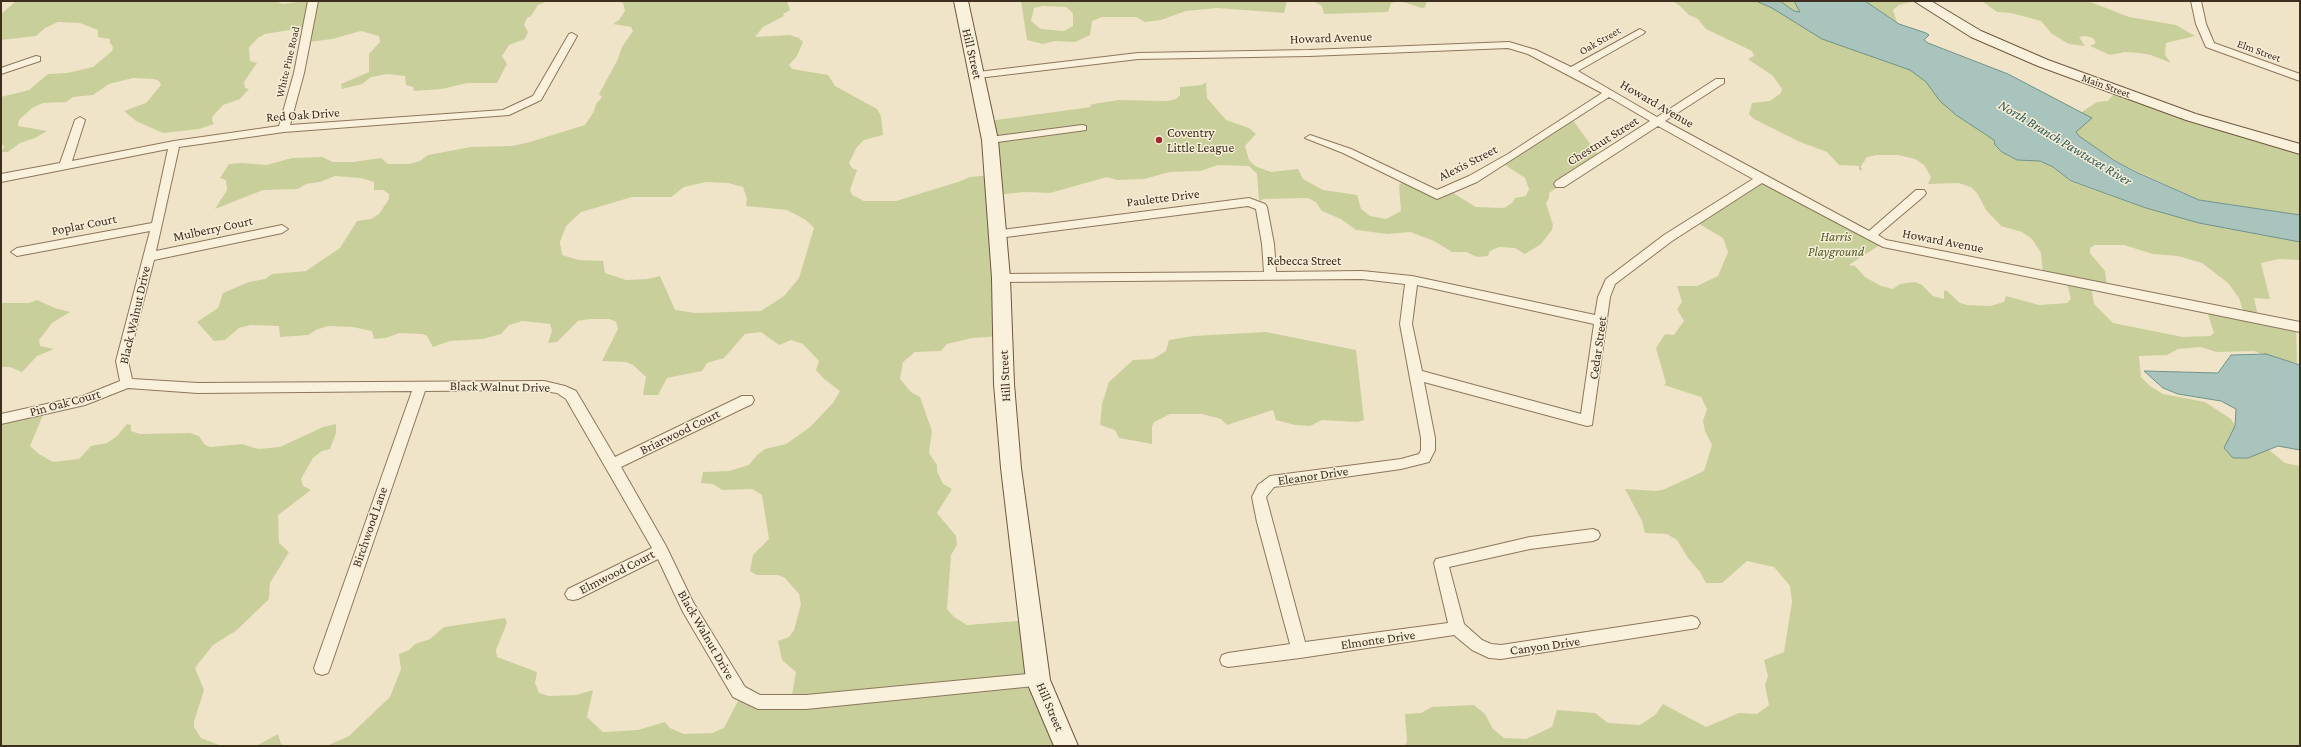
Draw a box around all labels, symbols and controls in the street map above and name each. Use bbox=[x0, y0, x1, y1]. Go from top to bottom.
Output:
street label: Oak Street bbox=[1577, 24, 1623, 58]
street label: White Pine Road bbox=[273, 25, 303, 99]
street label: Hill Street bbox=[959, 27, 985, 81]
street label: Howard Avenue bbox=[1290, 29, 1372, 47]
street label: Elm Street bbox=[2235, 37, 2283, 65]
street label: Main Street bbox=[2080, 71, 2132, 101]
street label: Howard Avenue bbox=[1617, 77, 1697, 131]
water label: North Branch Pawtuxet River bbox=[1995, 97, 2135, 189]
street label: Red Oak Drive bbox=[266, 105, 340, 125]
street label: Chestnut Street bbox=[1565, 113, 1641, 169]
place label: Coventry Little League bbox=[1167, 125, 1234, 156]
marker: Coventry Little League bbox=[1154, 135, 1164, 145]
street label: Alexis Street bbox=[1436, 142, 1500, 184]
street label: Paulette Drive bbox=[1126, 186, 1200, 210]
street label: Poplar Court bbox=[50, 211, 118, 239]
street label: Mulberry Court bbox=[172, 213, 254, 245]
street label: Howard Avenue bbox=[1901, 225, 1985, 257]
park label: Harris Playground bbox=[1808, 229, 1864, 260]
street label: Rebecca Street bbox=[1267, 253, 1341, 269]
street label: Black Walnut Drive bbox=[116, 264, 154, 366]
street label: Cedar Street bbox=[1586, 315, 1610, 381]
street label: Hill Street bbox=[996, 350, 1014, 402]
street label: Black Walnut Drive bbox=[450, 378, 550, 396]
street label: Pin Oak Court bbox=[28, 386, 102, 420]
street label: Briarwood Court bbox=[637, 406, 723, 458]
street label: Eleanor Drive bbox=[1277, 463, 1349, 489]
street label: Birchwood Lane bbox=[349, 485, 391, 569]
street label: Elmwood Court bbox=[577, 546, 657, 598]
street label: Black Walnut Drive bbox=[674, 588, 738, 682]
street label: Elmonte Drive bbox=[1340, 627, 1416, 653]
street label: Canyon Drive bbox=[1509, 633, 1581, 659]
street label: Hill Street bbox=[1033, 680, 1067, 734]

